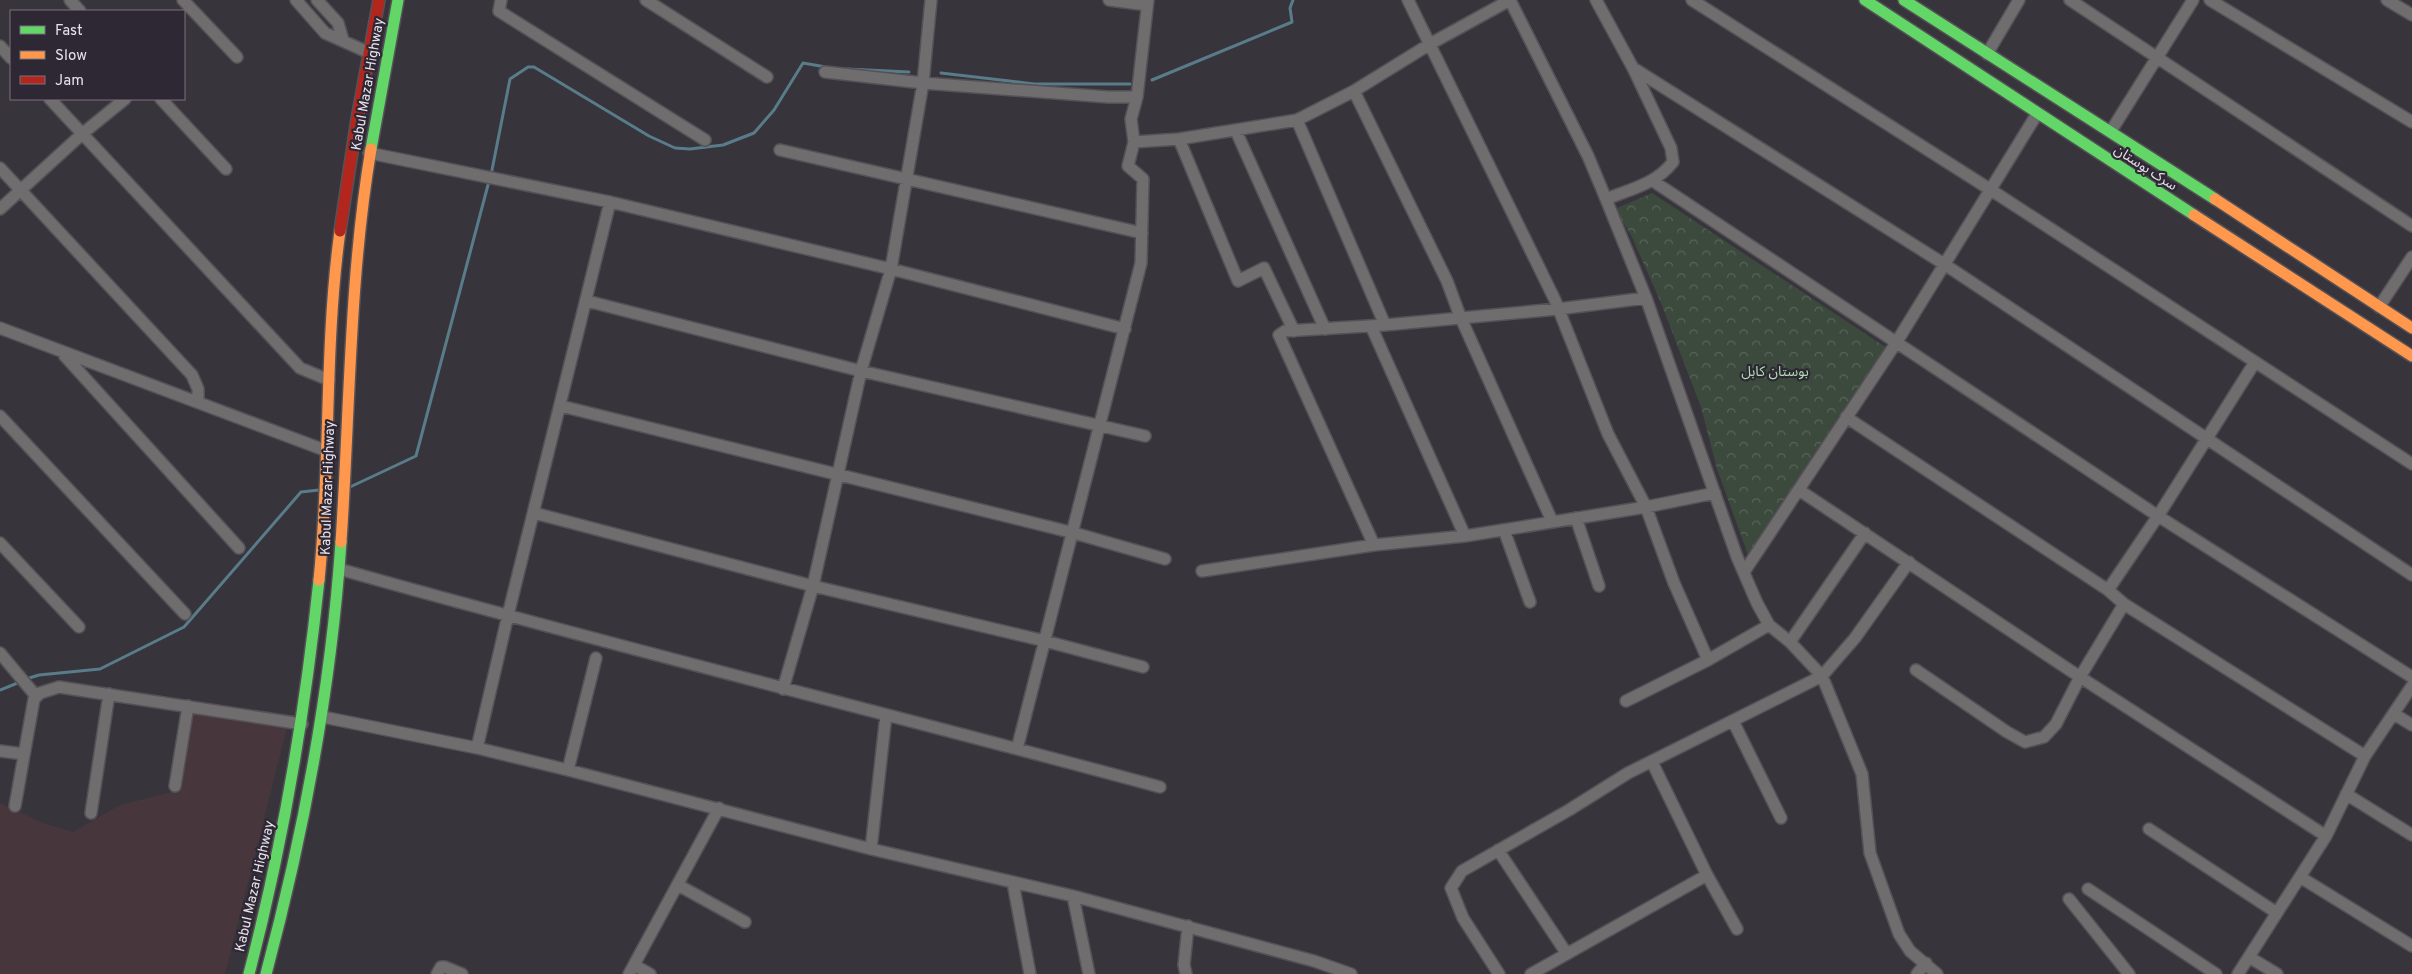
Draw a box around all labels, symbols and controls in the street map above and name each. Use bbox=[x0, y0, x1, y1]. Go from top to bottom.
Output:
legend bbox=[10, 10, 185, 100]
street label: Kabul Mazar Highway bbox=[348, 17, 389, 152]
text: Fast bbox=[55, 22, 83, 41]
text: Slow bbox=[55, 47, 87, 66]
text: Jam bbox=[55, 72, 84, 91]
street label: سرک بوستان bbox=[2110, 142, 2180, 195]
park label: بوستان کابل bbox=[1741, 364, 1809, 381]
street label: Kabul Mazar Highway bbox=[318, 421, 339, 555]
street label: Kabul Mazar Highway bbox=[232, 819, 279, 954]

